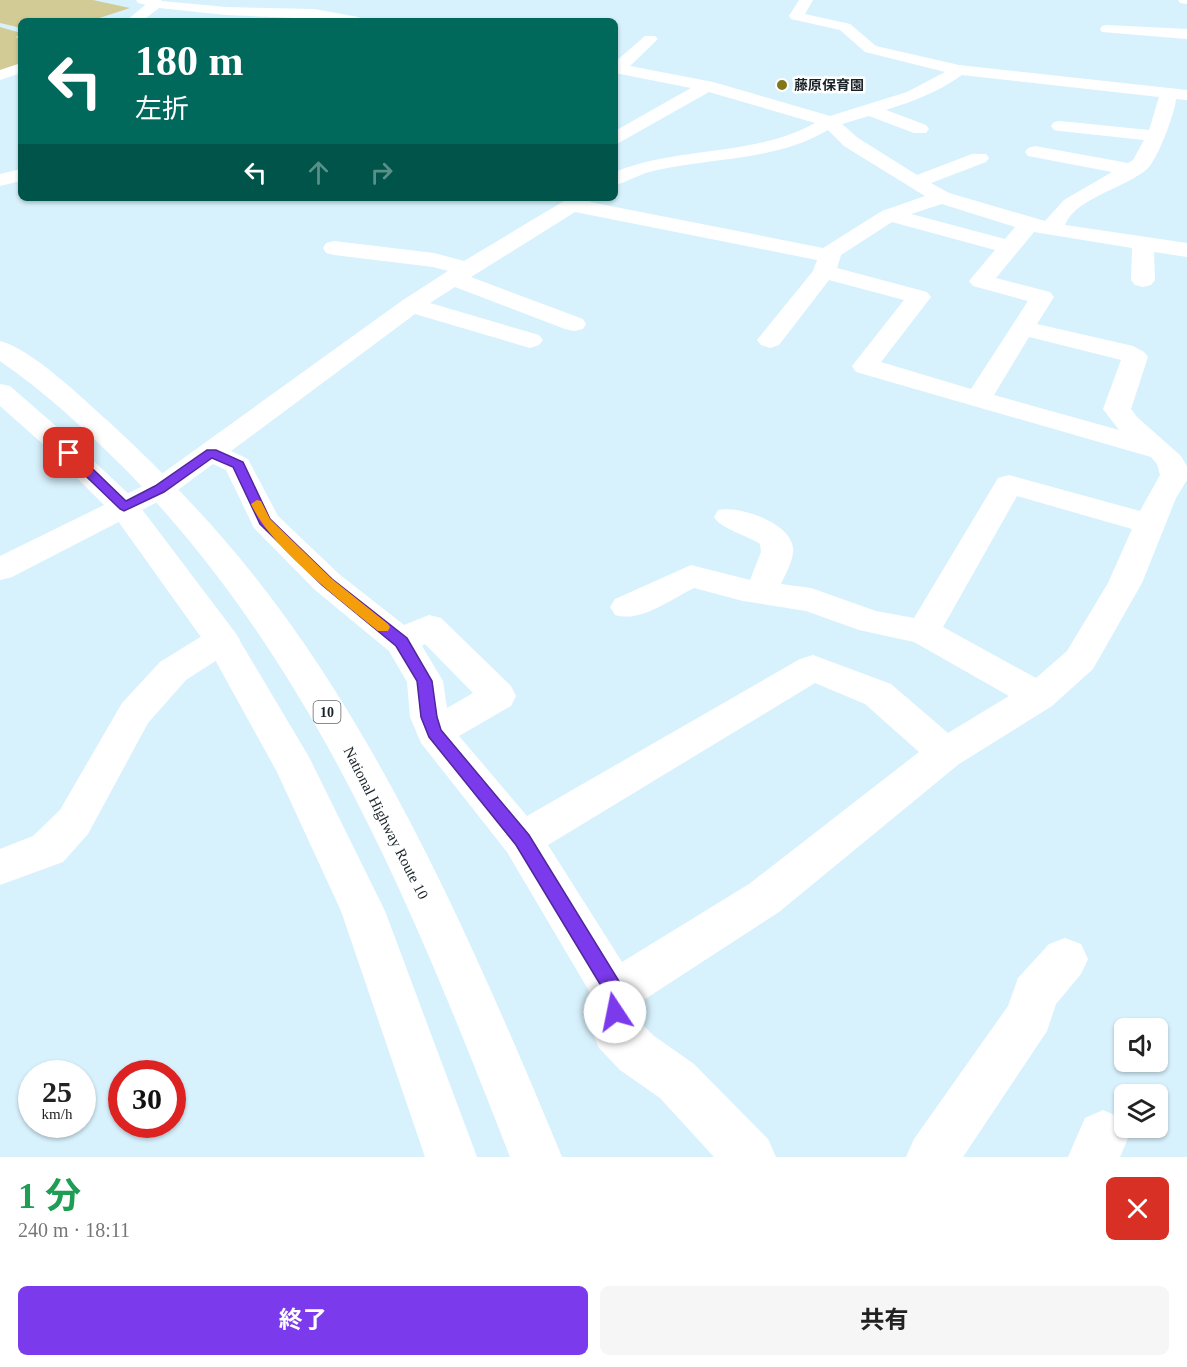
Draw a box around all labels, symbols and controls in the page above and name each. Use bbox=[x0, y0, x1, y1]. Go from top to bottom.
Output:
text: 180 m bbox=[135, 38, 244, 84]
icon: left bbox=[36, 42, 114, 120]
marker: 藤原保育園 bbox=[775, 78, 789, 92]
place label: 藤原保育園 bbox=[794, 78, 864, 93]
text: 左折 bbox=[135, 94, 189, 124]
icon: left bbox=[239, 156, 272, 189]
icon: ahead bbox=[302, 156, 335, 189]
icon: right bbox=[365, 156, 398, 189]
pin bbox=[43, 427, 94, 478]
icon: arrive bbox=[52, 436, 85, 469]
road number: 10 bbox=[314, 701, 340, 723]
street label: National Highway Route 10 bbox=[341, 744, 431, 902]
position arrow bbox=[583, 980, 647, 1044]
map controls bbox=[1114, 1018, 1168, 1138]
button: sound bbox=[1114, 1018, 1168, 1072]
speed limit sign: 30 bbox=[108, 1060, 186, 1138]
text: 25 bbox=[42, 1075, 72, 1108]
button: layers bbox=[1114, 1084, 1168, 1138]
text: km/h bbox=[42, 1106, 72, 1122]
text: 1 分 bbox=[18, 1176, 81, 1216]
button: close bbox=[1106, 1177, 1169, 1240]
text: 240 m · 18:11 bbox=[18, 1219, 130, 1241]
button: 終了 bbox=[18, 1286, 588, 1355]
button: 共有 bbox=[600, 1286, 1169, 1355]

